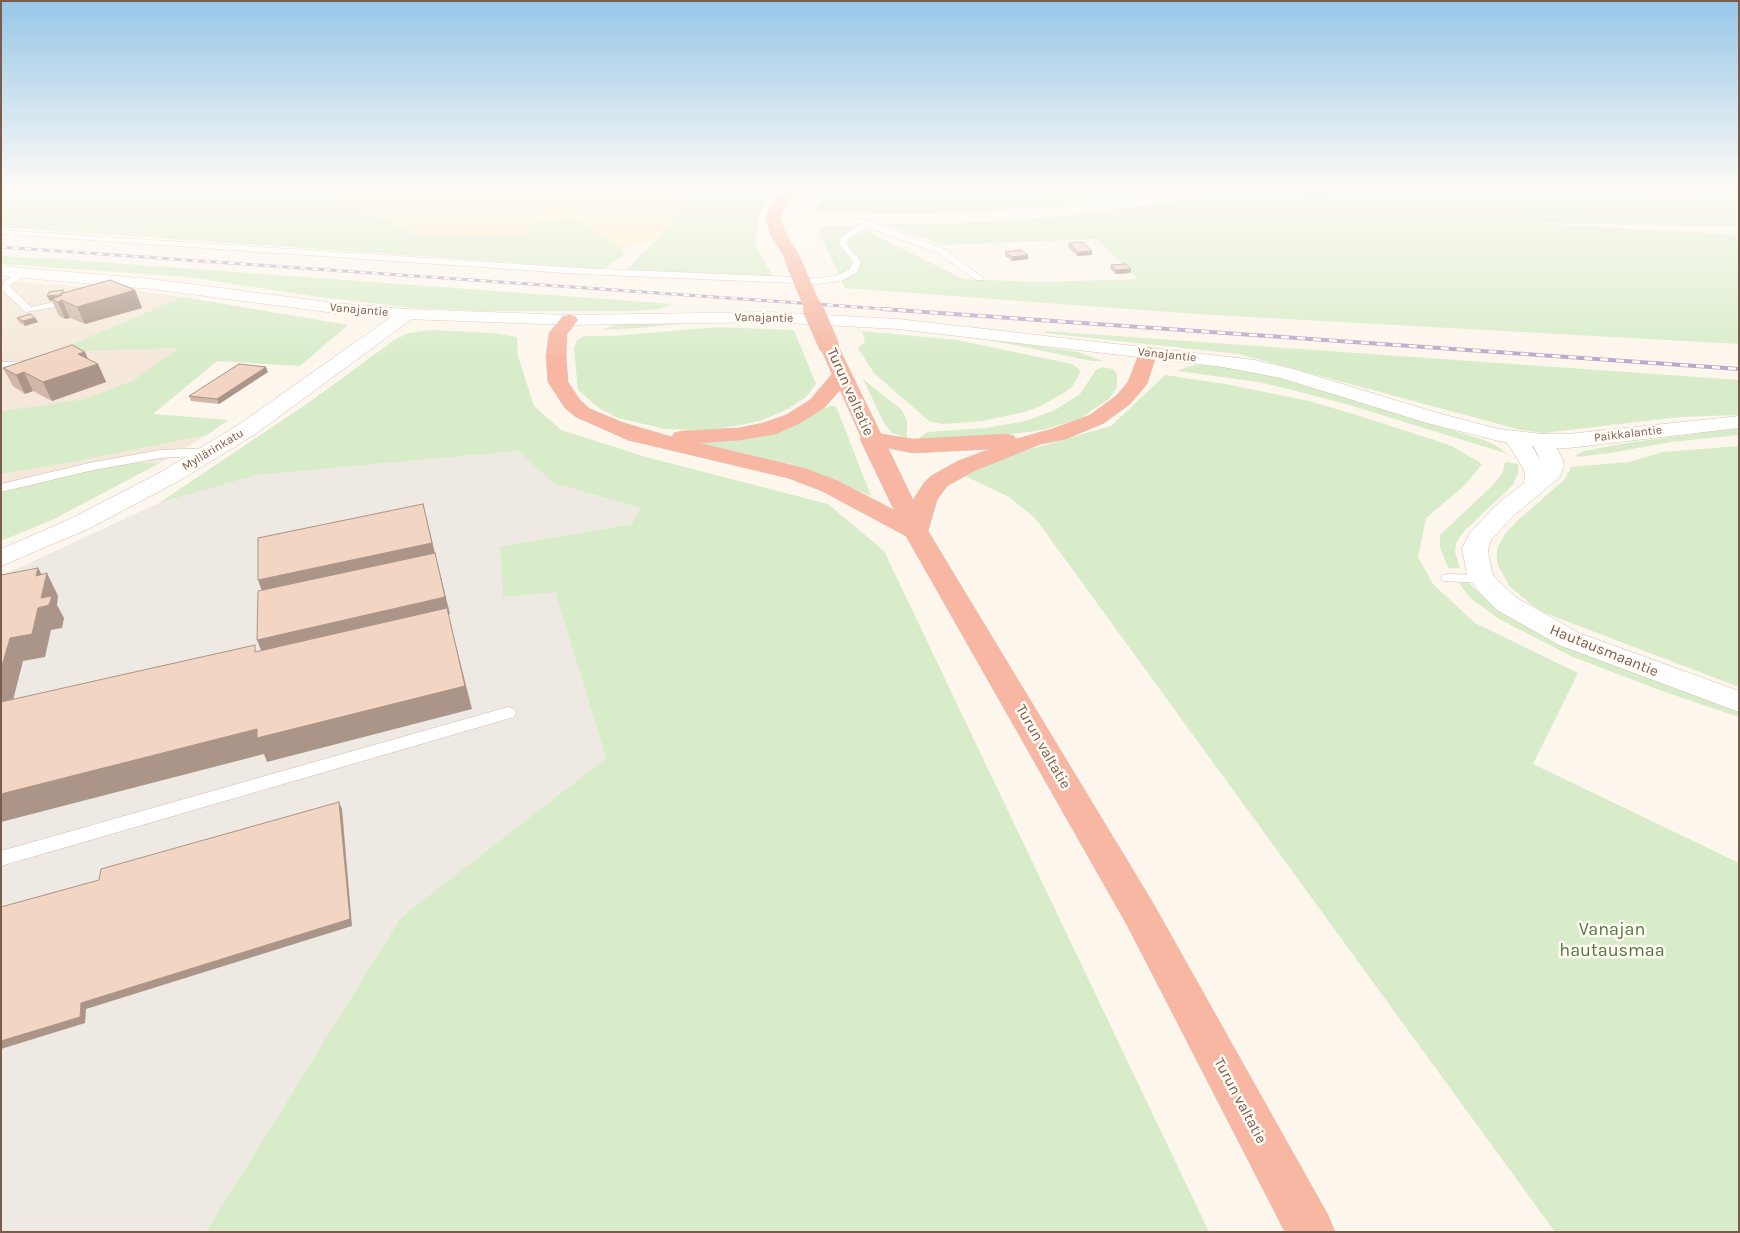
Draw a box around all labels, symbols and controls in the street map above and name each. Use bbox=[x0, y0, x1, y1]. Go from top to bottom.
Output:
street label: Vanajantie bbox=[329, 300, 389, 320]
street label: Vanajantie bbox=[735, 310, 793, 326]
street label: Turun valtatie bbox=[823, 345, 877, 439]
street label: Vanajantie bbox=[1137, 345, 1197, 365]
street label: Paikkalantie bbox=[1593, 423, 1663, 445]
street label: Myllärinkatu bbox=[180, 426, 246, 474]
street label: Hautausmaantie bbox=[1547, 621, 1661, 681]
street label: Turun valtatie bbox=[1012, 702, 1074, 792]
park label: Vanajan hautausmaa bbox=[1559, 919, 1665, 962]
street label: Turun valtatie bbox=[1210, 1055, 1270, 1147]

